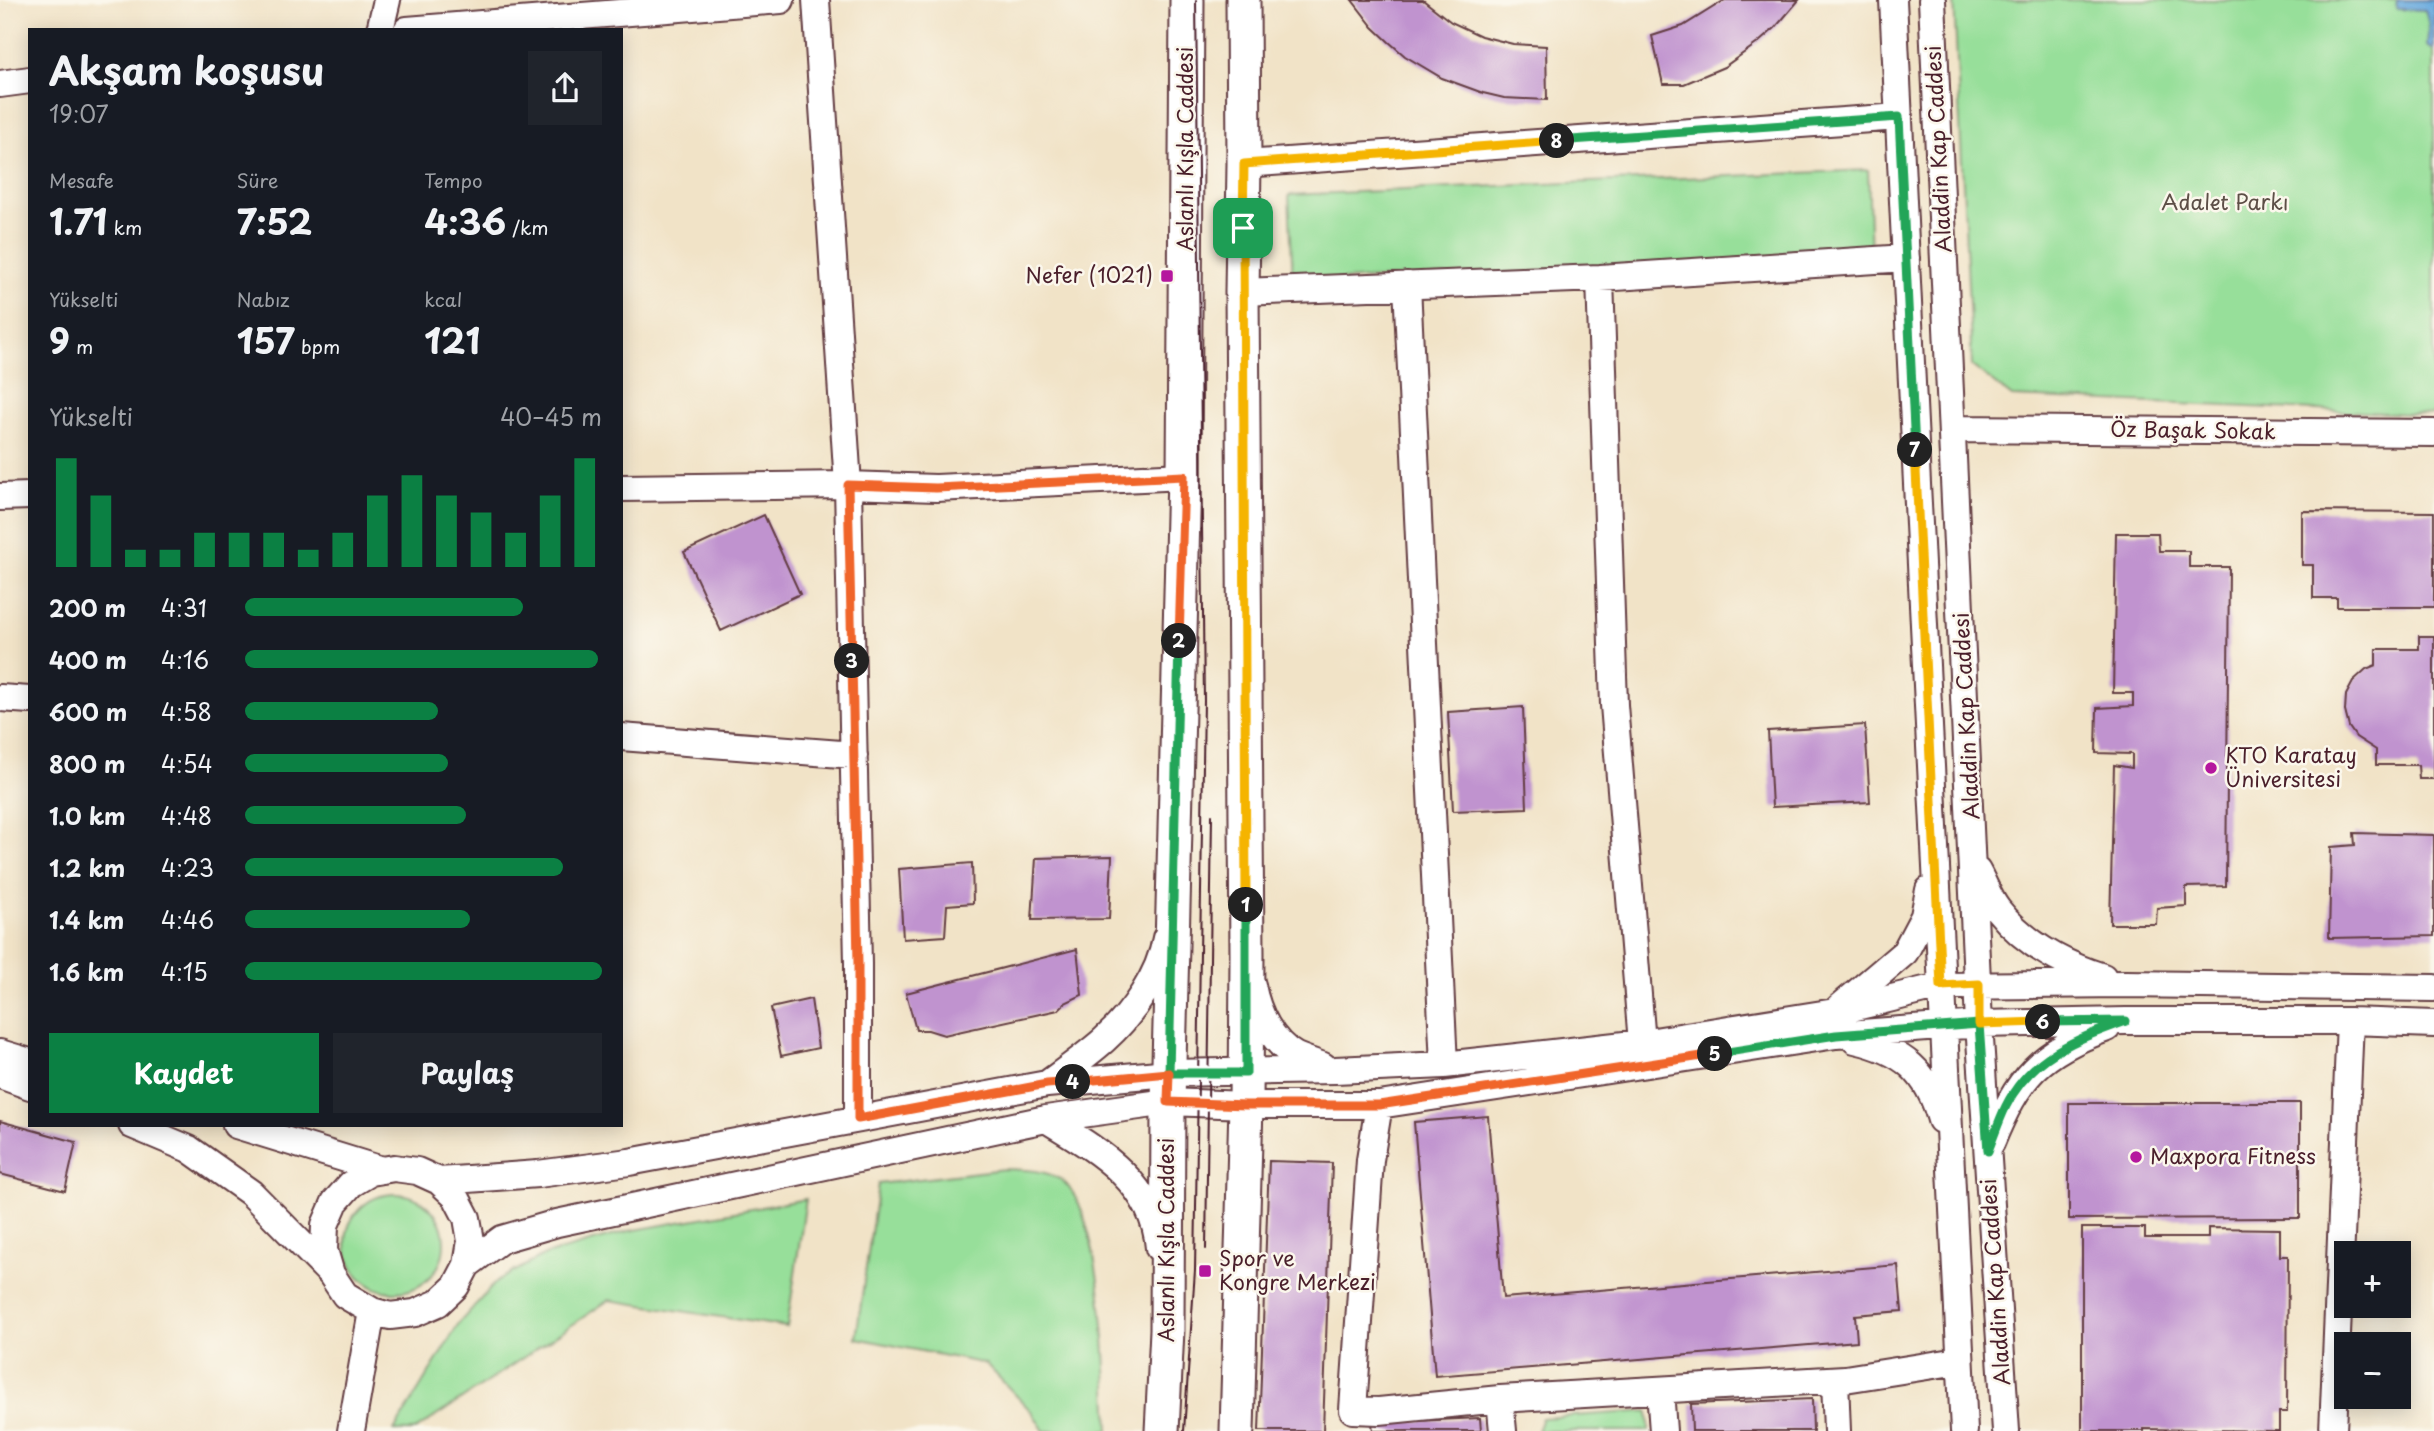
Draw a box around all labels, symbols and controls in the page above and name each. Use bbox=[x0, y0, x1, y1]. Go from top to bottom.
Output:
text: Akşam koşusu bbox=[49, 41, 324, 98]
street label: Aladdin Kap Caddesi bbox=[1916, 45, 1958, 253]
street label: Aslanlı Kışla Caddesi bbox=[1168, 47, 1200, 251]
button: share bbox=[528, 51, 602, 125]
text: 19:07 bbox=[49, 96, 109, 131]
pin: 8 bbox=[1540, 124, 1574, 158]
text: 8 bbox=[1551, 126, 1562, 154]
text: Mesafe bbox=[49, 166, 114, 194]
text: Süre bbox=[237, 166, 278, 194]
text: Tempo bbox=[424, 166, 482, 194]
park label: Adalet Parkı bbox=[2161, 185, 2289, 217]
text: 1.71 bbox=[49, 194, 107, 247]
text: 7:52 bbox=[237, 194, 312, 247]
text: 4:36 bbox=[424, 194, 506, 247]
pin bbox=[1213, 198, 1273, 258]
icon: arrive bbox=[1224, 209, 1262, 247]
text: km bbox=[107, 213, 142, 241]
text: /km bbox=[506, 213, 549, 241]
place label: Nefer (1021) bbox=[1026, 258, 1153, 290]
marker: Nefer (1021) bbox=[1159, 268, 1175, 284]
text: Yükselti bbox=[49, 285, 118, 313]
text: Nabız bbox=[237, 285, 290, 313]
text: kcal bbox=[424, 285, 462, 313]
text: 9 bbox=[49, 313, 70, 366]
text: 157 bbox=[237, 313, 295, 366]
text: 121 bbox=[424, 313, 480, 366]
text: m bbox=[70, 332, 93, 360]
text: bpm bbox=[295, 332, 340, 360]
text: Yükselti bbox=[49, 399, 133, 434]
text: 40–45 m bbox=[500, 399, 602, 434]
street label: Öz Başak Sokak bbox=[2110, 412, 2276, 446]
pin: 7 bbox=[1898, 433, 1932, 468]
text: 7 bbox=[1909, 435, 1920, 463]
text: 200 m bbox=[49, 590, 126, 625]
text: 4:31 bbox=[161, 590, 207, 625]
street label: Aladdin Kap Caddesi bbox=[1944, 612, 1986, 820]
pin: 2 bbox=[1162, 624, 1196, 658]
text: 2 bbox=[1172, 626, 1185, 654]
text: 400 m bbox=[49, 642, 127, 677]
text: 4:16 bbox=[161, 642, 209, 677]
pin: 3 bbox=[834, 644, 870, 678]
text: 3 bbox=[845, 646, 858, 674]
text: 600 m bbox=[49, 694, 127, 729]
text: 4:58 bbox=[161, 694, 212, 729]
place label: KTO Karatay Üniversitesi bbox=[2225, 738, 2357, 794]
text: 800 m bbox=[49, 746, 126, 781]
text: 4:54 bbox=[161, 746, 213, 781]
marker: KTO Karatay Üniversitesi bbox=[2203, 760, 2219, 776]
text: 1.0 km bbox=[49, 798, 126, 833]
text: 4:48 bbox=[161, 798, 212, 833]
text: 1.2 km bbox=[49, 850, 125, 885]
text: 4:23 bbox=[161, 850, 214, 885]
pin: 1 bbox=[1228, 888, 1264, 922]
text: 1 bbox=[1241, 890, 1250, 918]
text: 1.4 km bbox=[49, 902, 124, 937]
text: 4:46 bbox=[161, 902, 214, 937]
text: 1.6 km bbox=[49, 954, 124, 989]
text: 4:15 bbox=[161, 954, 208, 989]
pin: 6 bbox=[2025, 1004, 2060, 1040]
text: 6 bbox=[2036, 1007, 2049, 1035]
button: Kaydet bbox=[49, 1033, 319, 1113]
button: Paylaş bbox=[333, 1033, 602, 1113]
pin: 5 bbox=[1698, 1036, 1732, 1072]
text: 5 bbox=[1708, 1039, 1721, 1067]
pin: 4 bbox=[1056, 1064, 1090, 1100]
text: 4 bbox=[1066, 1067, 1079, 1095]
street label: Aslanlı Kışla Caddesi bbox=[1149, 1138, 1181, 1342]
place label: Maxpora Fitness bbox=[2150, 1139, 2316, 1171]
marker: Maxpora Fitness bbox=[2128, 1149, 2144, 1165]
street label: Aladdin Kap Caddesi bbox=[1971, 1178, 2017, 1387]
place label: Spor ve Kongre Merkezi bbox=[1219, 1241, 1376, 1297]
map controls bbox=[2334, 1241, 2411, 1409]
button: + bbox=[2334, 1241, 2411, 1318]
marker: Spor ve Kongre Merkezi bbox=[1197, 1263, 1213, 1279]
button: − bbox=[2334, 1332, 2411, 1409]

